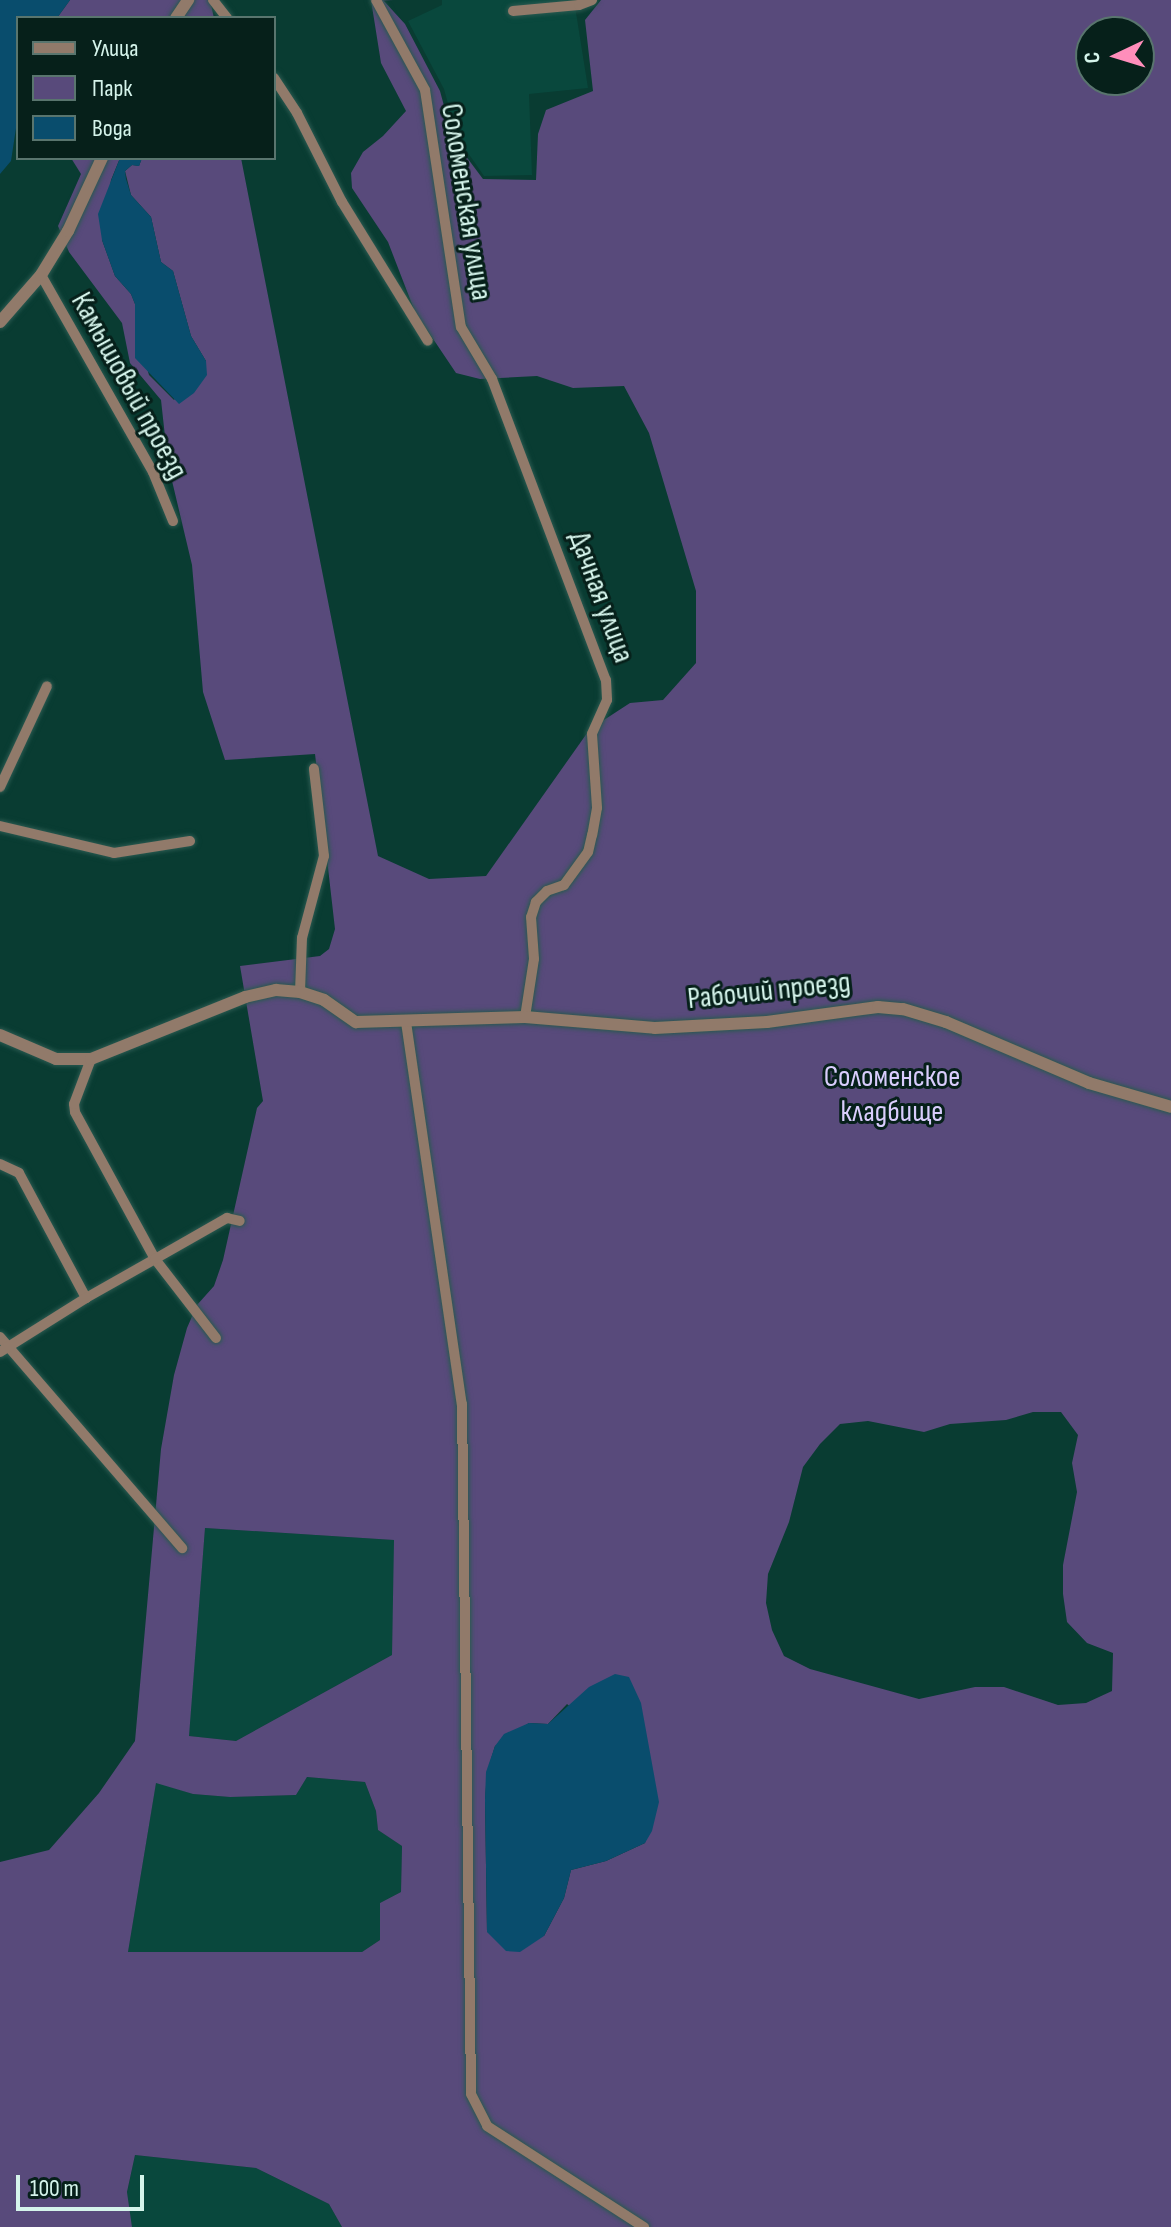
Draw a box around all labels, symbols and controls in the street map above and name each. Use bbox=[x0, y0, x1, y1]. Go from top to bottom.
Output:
legend bbox=[16, 16, 276, 160]
north arrow bbox=[1075, 16, 1155, 96]
text: Улица bbox=[92, 34, 138, 63]
text: С bbox=[1079, 51, 1106, 64]
text: Парк bbox=[92, 74, 132, 103]
street label: Соломенская улица bbox=[433, 101, 499, 303]
text: Вода bbox=[92, 114, 132, 143]
street label: Камышовый проезд bbox=[63, 286, 195, 486]
street label: Дачная улица bbox=[561, 526, 641, 668]
street label: Рабочий проезд bbox=[686, 965, 852, 1017]
park label: Соломенское кладбище bbox=[824, 1059, 960, 1130]
scale bar bbox=[20, 2159, 148, 2209]
text: 100 m bbox=[30, 2174, 79, 2203]

